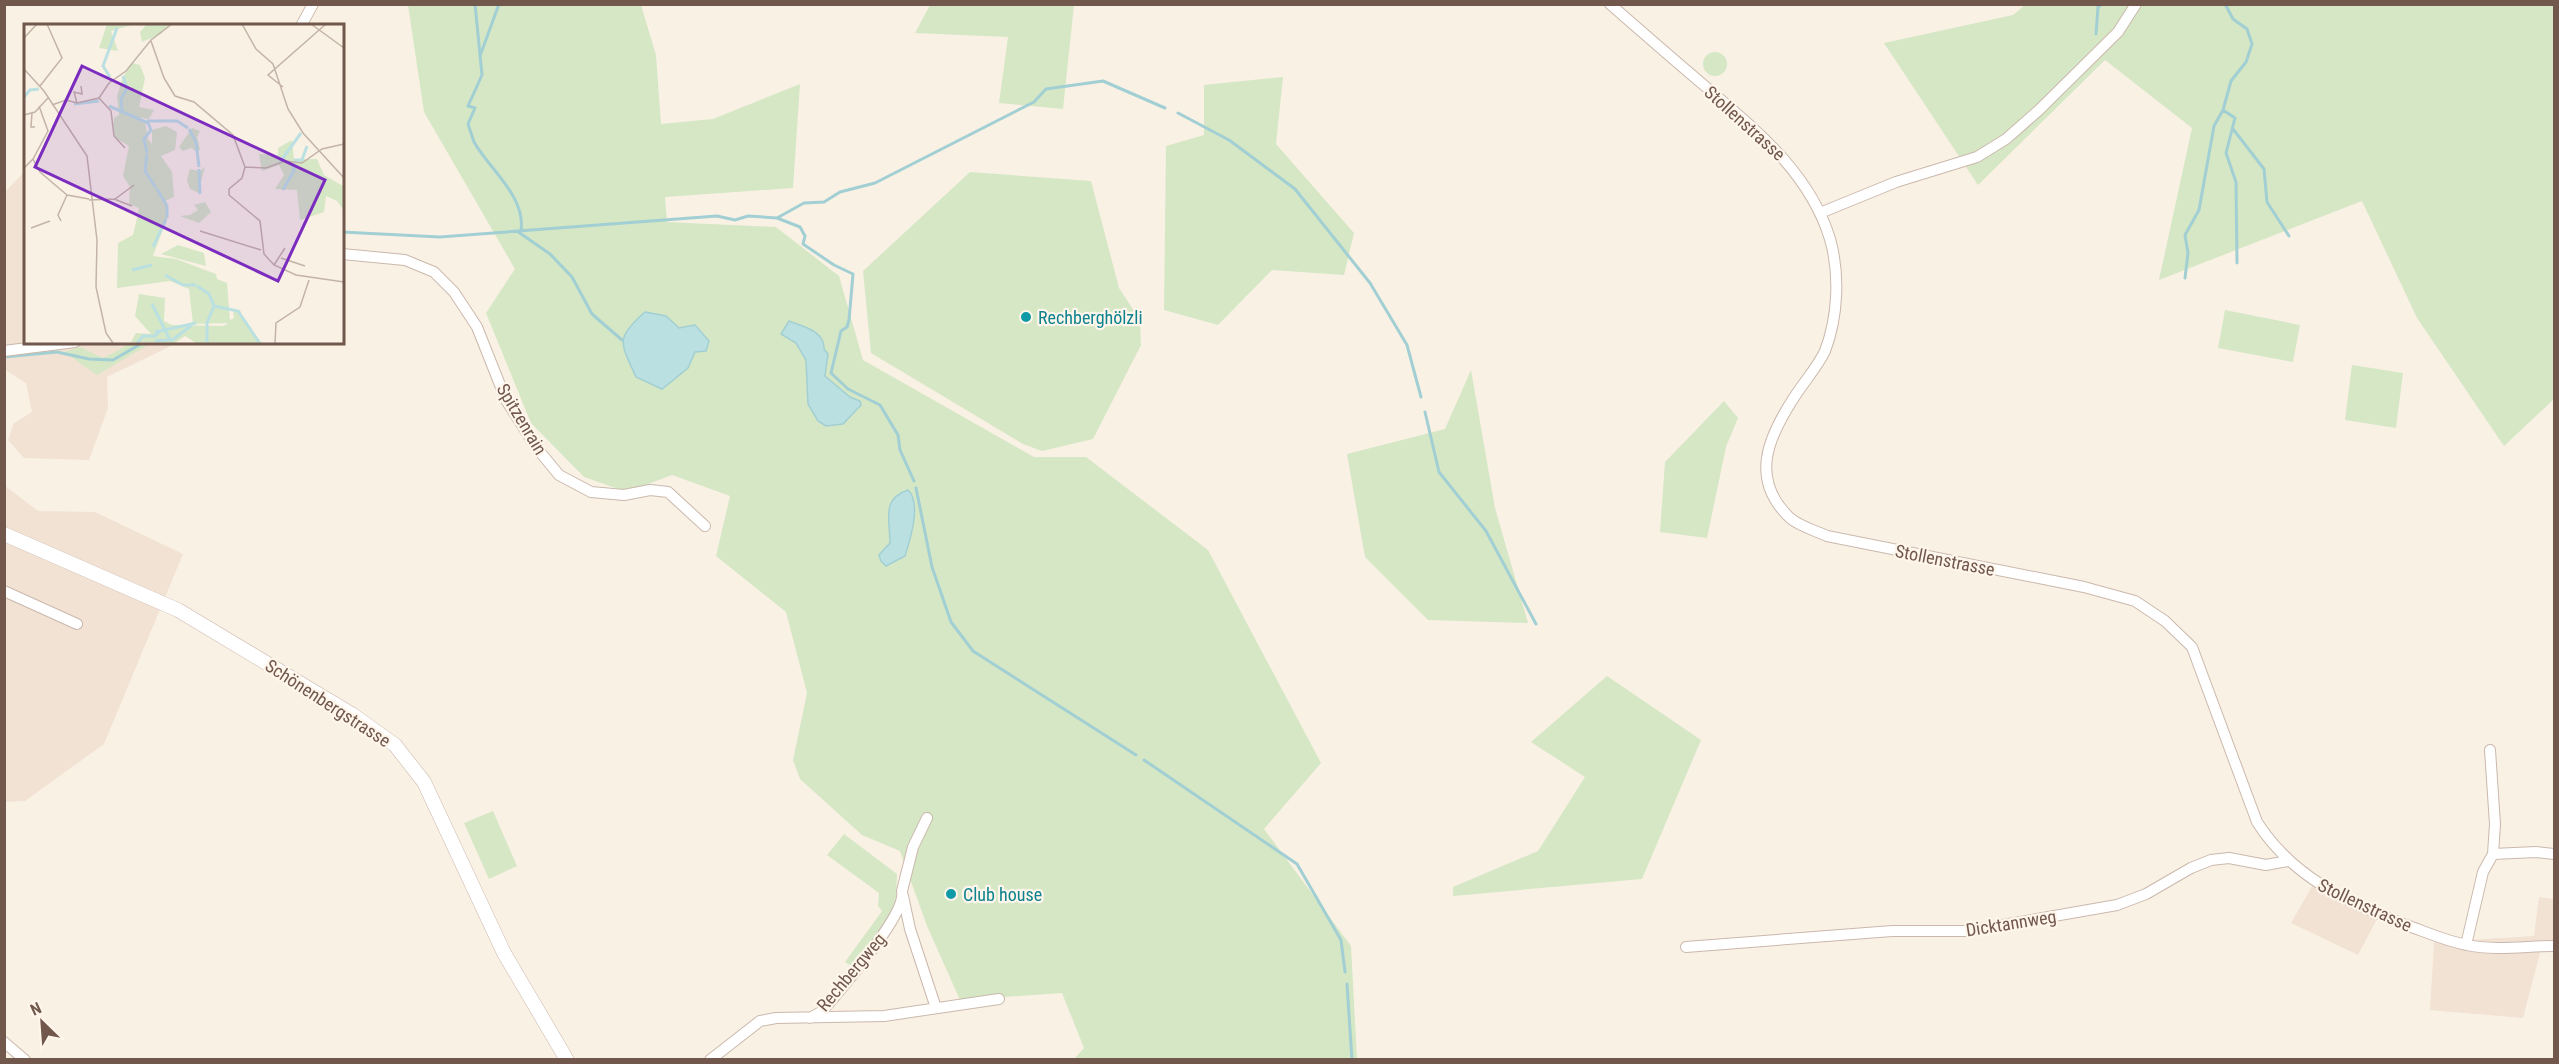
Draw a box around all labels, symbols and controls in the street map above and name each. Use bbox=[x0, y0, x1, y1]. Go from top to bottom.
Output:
inset map bbox=[24, 24, 344, 344]
street label: Stollenstrasse bbox=[1700, 81, 1790, 165]
place label: Rechberghölzli bbox=[1038, 307, 1143, 328]
marker: Rechberghölzli bbox=[1019, 310, 1033, 324]
street label: Spitzenrain bbox=[493, 380, 551, 458]
street label: Stollenstrasse bbox=[1893, 540, 1997, 580]
street label: Schönenbergstrasse bbox=[262, 655, 394, 751]
street label: Stollenstrasse bbox=[2315, 874, 2415, 936]
place label: Club house bbox=[963, 884, 1042, 905]
marker: Club house bbox=[944, 887, 958, 901]
street label: Dicktannweg bbox=[1964, 905, 2058, 941]
street label: Rechbergweg bbox=[812, 929, 890, 1015]
north arrow bbox=[12, 992, 72, 1052]
text: N bbox=[27, 998, 44, 1020]

